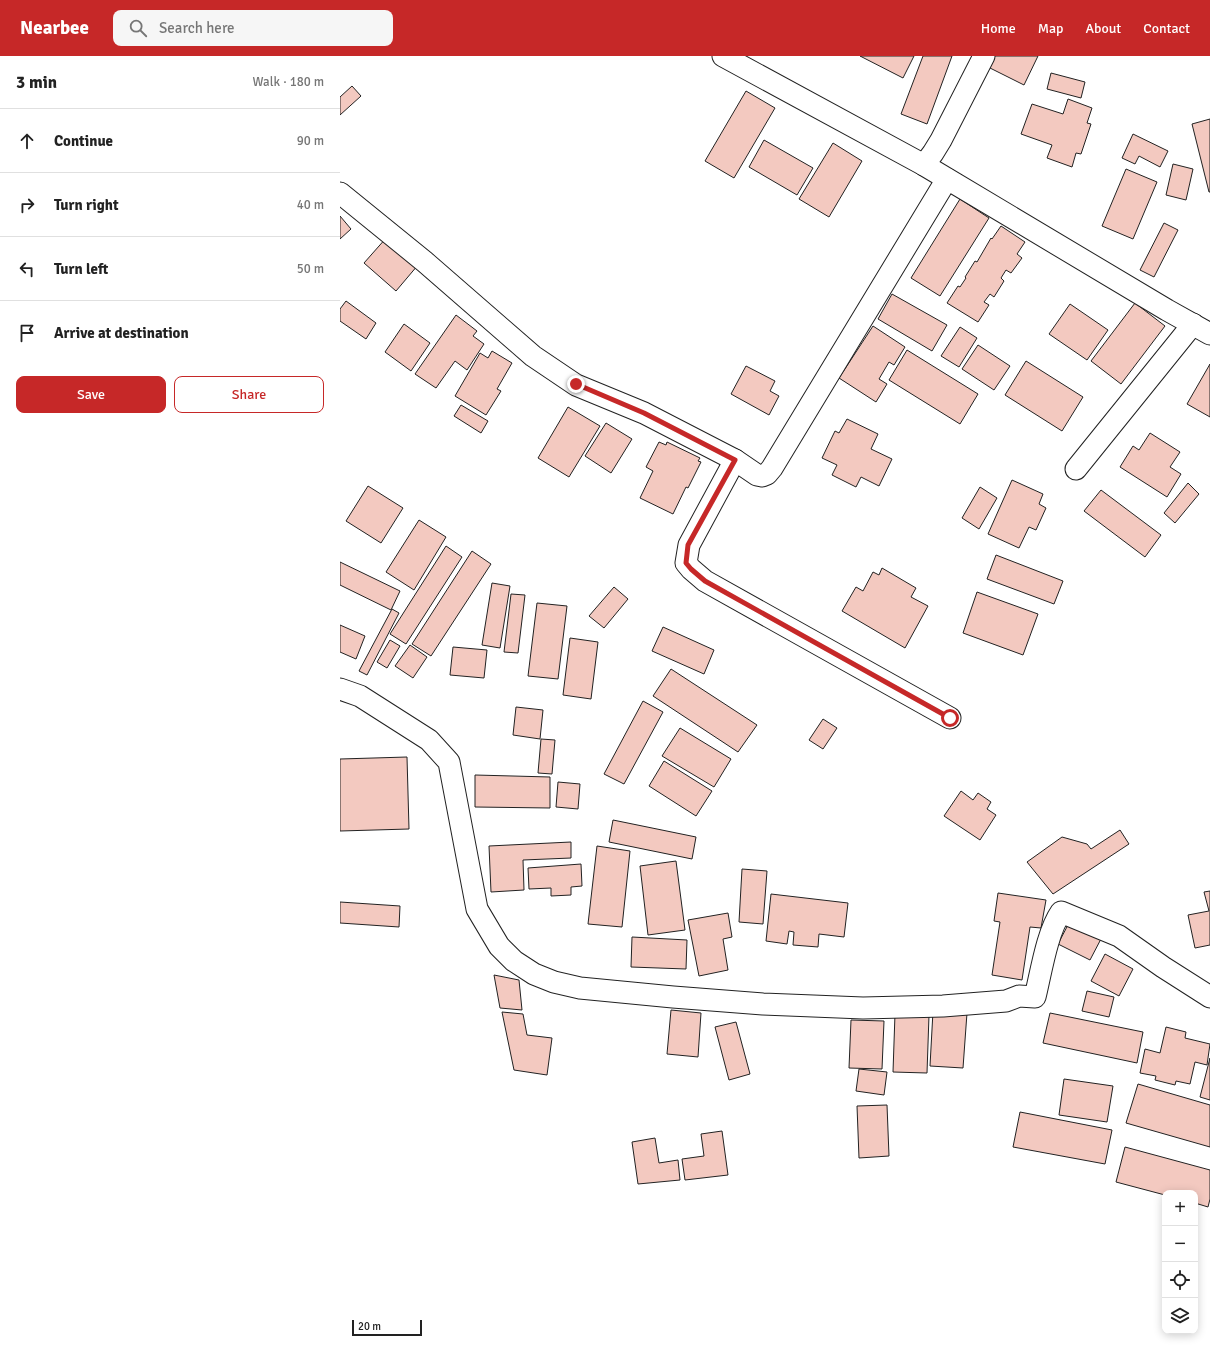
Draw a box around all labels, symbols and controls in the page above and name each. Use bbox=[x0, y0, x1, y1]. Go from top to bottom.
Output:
search box bbox=[113, 10, 393, 46]
text: Nearbee bbox=[20, 16, 89, 40]
icon: search bbox=[127, 17, 149, 39]
text: Search here bbox=[159, 19, 235, 37]
text: Home bbox=[981, 20, 1016, 37]
text: Map bbox=[1038, 20, 1063, 37]
text: About bbox=[1085, 20, 1121, 37]
text: Contact bbox=[1143, 20, 1190, 37]
text: 3 min bbox=[16, 72, 57, 93]
text: Walk · 180 m bbox=[253, 74, 324, 90]
icon: ahead bbox=[16, 130, 38, 152]
text: Continue bbox=[54, 132, 113, 150]
text: 90 m bbox=[297, 133, 324, 149]
icon: right bbox=[16, 194, 38, 216]
text: Turn right bbox=[54, 196, 119, 214]
text: 40 m bbox=[297, 197, 324, 213]
icon: left bbox=[16, 258, 38, 280]
text: Turn left bbox=[54, 260, 108, 278]
text: 50 m bbox=[297, 261, 324, 277]
icon: arrive bbox=[16, 322, 38, 344]
text: Arrive at destination bbox=[54, 324, 189, 342]
route end bbox=[567, 375, 585, 393]
button: Save bbox=[16, 376, 166, 413]
button: Share bbox=[174, 376, 324, 413]
route start bbox=[941, 709, 959, 727]
map controls bbox=[1162, 1190, 1198, 1334]
button: + bbox=[1162, 1190, 1198, 1226]
button: − bbox=[1162, 1226, 1198, 1262]
button: locate bbox=[1162, 1262, 1198, 1298]
button: layers bbox=[1162, 1298, 1198, 1334]
scale bar bbox=[352, 1318, 422, 1337]
text: 20 m bbox=[358, 1320, 381, 1333]

